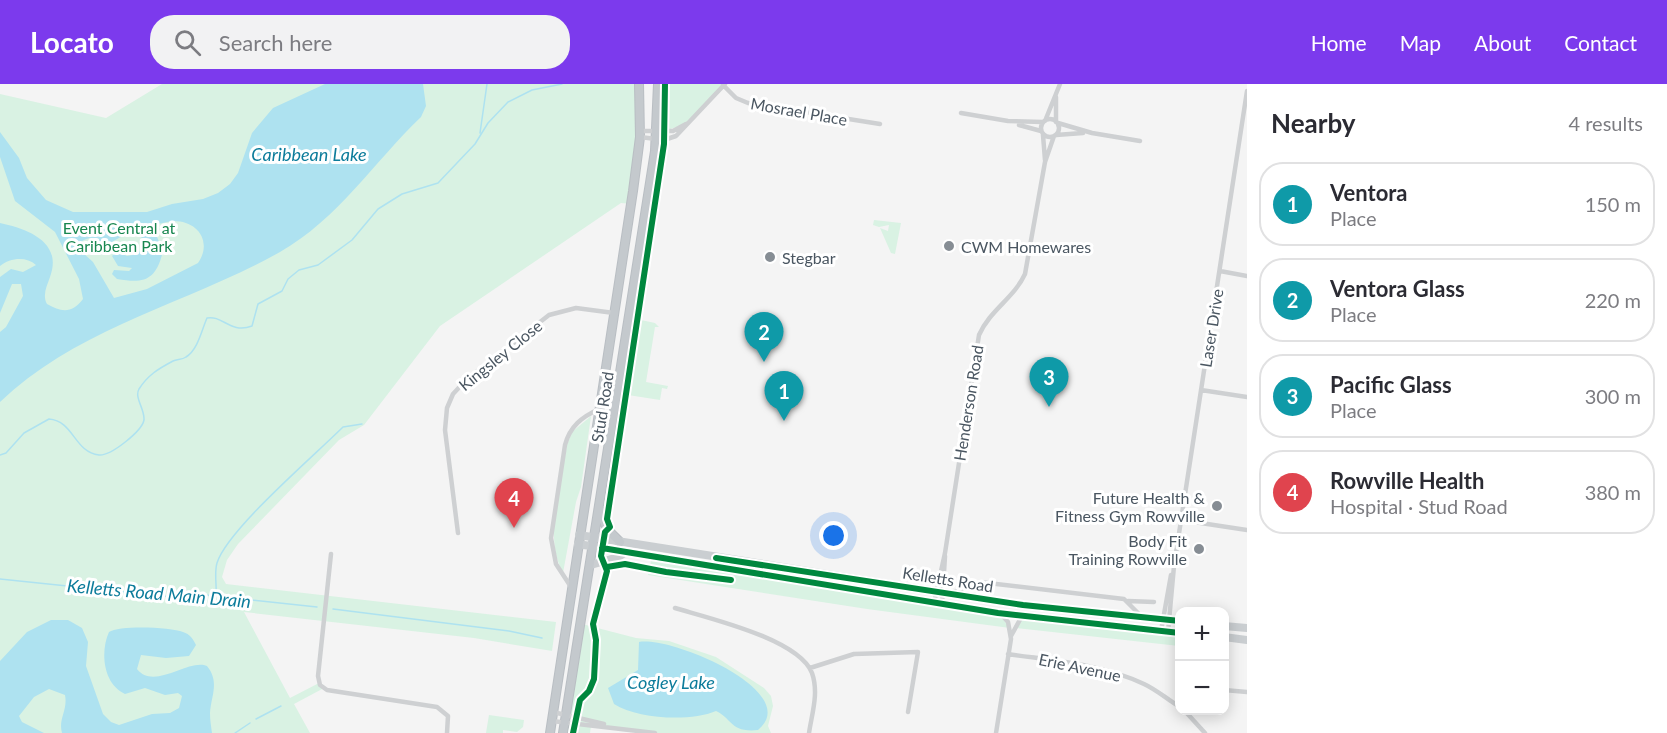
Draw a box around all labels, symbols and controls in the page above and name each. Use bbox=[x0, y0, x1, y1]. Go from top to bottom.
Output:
search box bbox=[150, 15, 570, 69]
text: Locato bbox=[30, 25, 114, 59]
icon: search bbox=[171, 26, 204, 59]
text: Search here bbox=[219, 29, 332, 56]
text: Home bbox=[1311, 30, 1367, 55]
text: Map bbox=[1400, 30, 1441, 55]
text: About bbox=[1474, 30, 1531, 55]
text: Contact bbox=[1564, 30, 1637, 55]
street label: Mosrael Place bbox=[749, 93, 849, 129]
text: Nearby bbox=[1271, 107, 1356, 139]
text: 4 results bbox=[1568, 111, 1643, 135]
water label: Caribbean Lake bbox=[251, 143, 367, 165]
text: Ventora bbox=[1330, 179, 1408, 206]
text: 1 bbox=[1287, 192, 1298, 216]
text: 150 m bbox=[1585, 192, 1641, 216]
text: Place bbox=[1330, 206, 1377, 230]
park label: Event Central at Caribbean Park bbox=[63, 218, 176, 255]
place label: CWM Homewares bbox=[961, 237, 1091, 256]
marker: CWM Homewares bbox=[942, 239, 956, 253]
place label: Stegbar bbox=[782, 248, 836, 267]
marker: Stegbar bbox=[763, 250, 777, 264]
text: Ventora Glass bbox=[1330, 275, 1465, 302]
street label: Laser Drive bbox=[1195, 287, 1227, 369]
text: 2 bbox=[1287, 288, 1298, 312]
text: 220 m bbox=[1585, 288, 1641, 312]
text: Place bbox=[1330, 302, 1377, 326]
pin: 2 bbox=[744, 312, 783, 362]
street label: Kingsley Close bbox=[455, 316, 545, 394]
street label: Henderson Road bbox=[949, 344, 987, 462]
pin: 3 bbox=[1030, 358, 1068, 407]
street label: Stud Road bbox=[587, 370, 617, 444]
text: Pacific Glass bbox=[1330, 371, 1452, 398]
pin: 1 bbox=[764, 372, 804, 421]
text: 3 bbox=[1287, 384, 1298, 408]
text: 300 m bbox=[1585, 384, 1641, 408]
text: Place bbox=[1330, 398, 1377, 422]
text: Rowville Health bbox=[1330, 467, 1484, 494]
pin: 4 bbox=[494, 478, 534, 528]
text: 4 bbox=[1287, 480, 1298, 504]
text: 380 m bbox=[1585, 480, 1641, 504]
place label: Future Health & Fitness Gym Rowville bbox=[1055, 488, 1206, 525]
text: Hospital · Stud Road bbox=[1330, 494, 1508, 518]
marker: Future Health & Fitness Gym Rowville bbox=[1210, 499, 1224, 513]
your location bbox=[819, 521, 848, 550]
place label: Body Fit Training Rowville bbox=[1069, 531, 1187, 568]
marker: Body Fit Training Rowville bbox=[1192, 542, 1206, 556]
street label: Kelletts Road bbox=[901, 562, 995, 596]
water label: Kelletts Road Main Drain bbox=[66, 574, 252, 612]
map controls bbox=[1175, 607, 1229, 715]
button: + bbox=[1175, 607, 1229, 661]
street label: Erie Avenue bbox=[1037, 649, 1123, 685]
button: − bbox=[1175, 661, 1229, 715]
water label: Cogley Lake bbox=[627, 671, 715, 693]

